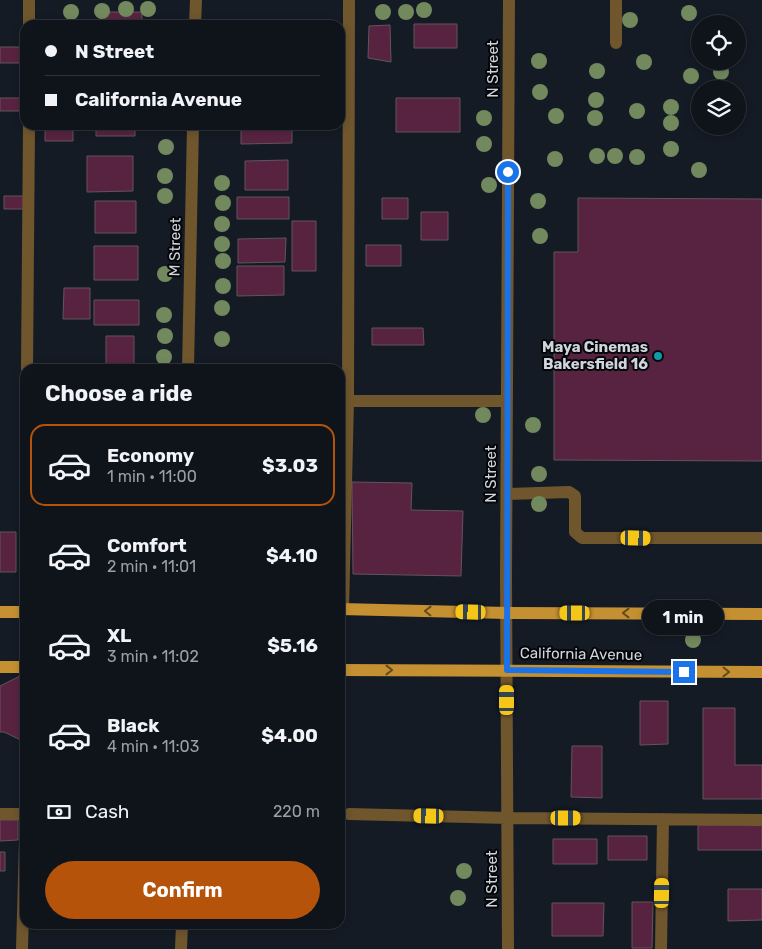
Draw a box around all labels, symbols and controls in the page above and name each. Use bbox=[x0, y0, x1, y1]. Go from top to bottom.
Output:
map controls bbox=[691, 15, 746, 135]
button: locate bbox=[691, 15, 746, 70]
text: N Street bbox=[75, 40, 154, 63]
street label: N Street bbox=[484, 40, 502, 98]
button: layers bbox=[691, 80, 746, 135]
text: California Avenue bbox=[75, 88, 242, 111]
route start bbox=[497, 161, 519, 183]
street label: M Street bbox=[165, 217, 185, 277]
place label: Maya Cinemas Bakersfield 16 bbox=[542, 338, 648, 373]
marker: Maya Cinemas Bakersfield 16 bbox=[652, 350, 664, 362]
text: Choose a ride bbox=[45, 380, 192, 407]
icon: car bbox=[47, 443, 92, 488]
text: Economy bbox=[107, 444, 194, 467]
street label: N Street bbox=[482, 445, 500, 503]
text: $3.03 bbox=[262, 454, 318, 477]
text: 1 min · 11:00 bbox=[107, 467, 197, 486]
car bbox=[620, 530, 651, 546]
icon: car bbox=[47, 533, 92, 578]
text: Comfort bbox=[107, 534, 187, 557]
text: $4.10 bbox=[266, 544, 318, 567]
text: 2 min · 11:01 bbox=[107, 557, 196, 576]
callout: 1 min bbox=[643, 600, 725, 634]
car bbox=[455, 604, 486, 620]
one-way arrow bbox=[424, 606, 432, 616]
car bbox=[560, 606, 590, 621]
one-way arrow bbox=[622, 608, 630, 618]
text: 1 min bbox=[663, 608, 703, 627]
icon: car bbox=[47, 623, 92, 668]
text: XL bbox=[107, 624, 131, 647]
text: $5.16 bbox=[267, 634, 318, 657]
street label: California Avenue bbox=[520, 644, 642, 664]
text: 3 min · 11:02 bbox=[107, 647, 199, 666]
route end bbox=[673, 661, 695, 683]
one-way arrow bbox=[386, 665, 393, 675]
one-way arrow bbox=[722, 667, 730, 677]
car bbox=[499, 685, 514, 715]
icon: car bbox=[47, 713, 92, 758]
text: Black bbox=[107, 714, 159, 737]
text: $4.00 bbox=[261, 724, 318, 747]
text: 4 min · 11:03 bbox=[107, 737, 199, 756]
icon: cash bbox=[45, 798, 73, 826]
text: Cash bbox=[85, 800, 129, 823]
text: 220 m bbox=[273, 802, 320, 821]
car bbox=[413, 808, 444, 824]
car bbox=[551, 811, 581, 826]
street label: N Street bbox=[483, 850, 501, 908]
button: Confirm bbox=[45, 861, 320, 919]
car bbox=[654, 878, 669, 908]

